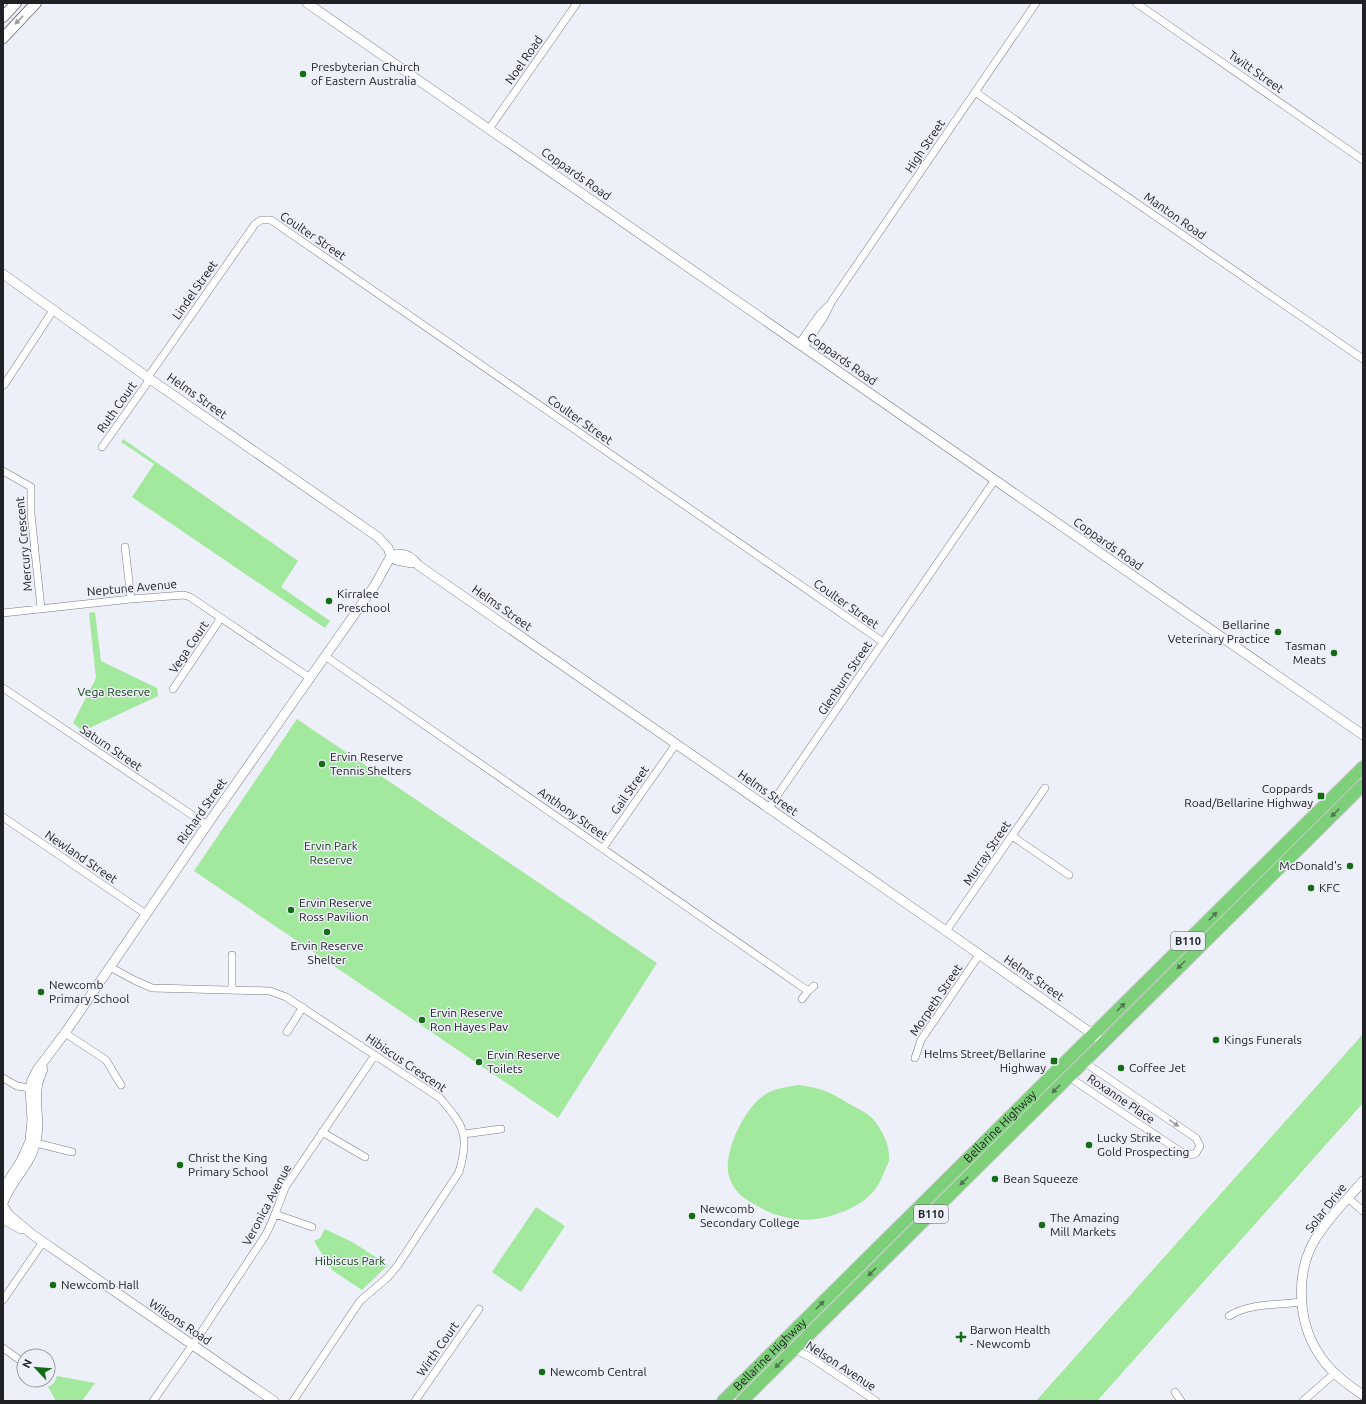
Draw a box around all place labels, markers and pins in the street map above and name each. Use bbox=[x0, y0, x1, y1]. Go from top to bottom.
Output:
place label: Presbyterian Church of Eastern Australia bbox=[311, 60, 420, 87]
marker: Presbyterian Church of Eastern Australia bbox=[298, 69, 308, 79]
place label: Kirralee Preschool bbox=[337, 587, 390, 614]
marker: Kirralee Preschool bbox=[324, 596, 334, 606]
place label: Bellarine Veterinary Practice bbox=[1168, 618, 1270, 645]
marker: Bellarine Veterinary Practice bbox=[1273, 627, 1283, 637]
place label: Tasman Meats bbox=[1285, 639, 1326, 666]
marker: Tasman Meats bbox=[1329, 648, 1339, 658]
place label: Ervin Reserve Tennis Shelters bbox=[330, 750, 411, 777]
marker: Ervin Reserve Tennis Shelters bbox=[317, 759, 327, 769]
place label: Coppards Road/Bellarine Highway bbox=[1184, 782, 1313, 809]
marker: Coppards Road/Bellarine Highway bbox=[1316, 791, 1326, 801]
place label: McDonald's bbox=[1279, 859, 1342, 872]
marker: McDonald's bbox=[1345, 861, 1355, 871]
place label: KFC bbox=[1319, 881, 1341, 894]
marker: KFC bbox=[1306, 883, 1316, 893]
place label: Ervin Reserve Ross Pavilion bbox=[299, 896, 372, 923]
marker: Ervin Reserve Ross Pavilion bbox=[286, 905, 296, 915]
marker: Ervin Reserve Shelter bbox=[322, 927, 332, 937]
place label: Ervin Reserve Shelter bbox=[290, 939, 364, 966]
place label: Newcomb Primary School bbox=[49, 978, 129, 1005]
marker: Newcomb Primary School bbox=[36, 987, 46, 997]
place label: Ervin Reserve Ron Hayes Pav bbox=[430, 1006, 508, 1033]
marker: Ervin Reserve Ron Hayes Pav bbox=[417, 1015, 427, 1025]
place label: Kings Funerals bbox=[1224, 1033, 1302, 1046]
marker: Kings Funerals bbox=[1211, 1035, 1221, 1045]
place label: Helms Street/Bellarine Highway bbox=[924, 1047, 1046, 1074]
place label: Ervin Reserve Toilets bbox=[487, 1048, 560, 1075]
marker: Helms Street/Bellarine Highway bbox=[1049, 1056, 1059, 1066]
marker: Ervin Reserve Toilets bbox=[474, 1057, 484, 1067]
place label: Coffee Jet bbox=[1129, 1061, 1186, 1074]
marker: Coffee Jet bbox=[1116, 1063, 1126, 1073]
place label: Lucky Strike Gold Prospecting bbox=[1097, 1131, 1189, 1158]
marker: Lucky Strike Gold Prospecting bbox=[1084, 1140, 1094, 1150]
place label: Christ the King Primary School bbox=[188, 1151, 268, 1178]
marker: Christ the King Primary School bbox=[175, 1160, 185, 1170]
place label: Bean Squeeze bbox=[1003, 1172, 1078, 1185]
marker: Bean Squeeze bbox=[990, 1174, 1000, 1184]
place label: Newcomb Secondary College bbox=[700, 1202, 800, 1229]
marker: Newcomb Secondary College bbox=[687, 1211, 697, 1221]
place label: The Amazing Mill Markets bbox=[1050, 1211, 1119, 1238]
marker: The Amazing Mill Markets bbox=[1037, 1220, 1047, 1230]
place label: Newcomb Hall bbox=[61, 1278, 139, 1291]
marker: Newcomb Hall bbox=[48, 1280, 58, 1290]
place label: Barwon Health - Newcomb bbox=[970, 1323, 1050, 1350]
marker: Barwon Health - Newcomb bbox=[955, 1331, 967, 1343]
place label: Newcomb Central bbox=[550, 1365, 647, 1378]
marker: Newcomb Central bbox=[537, 1367, 547, 1377]

